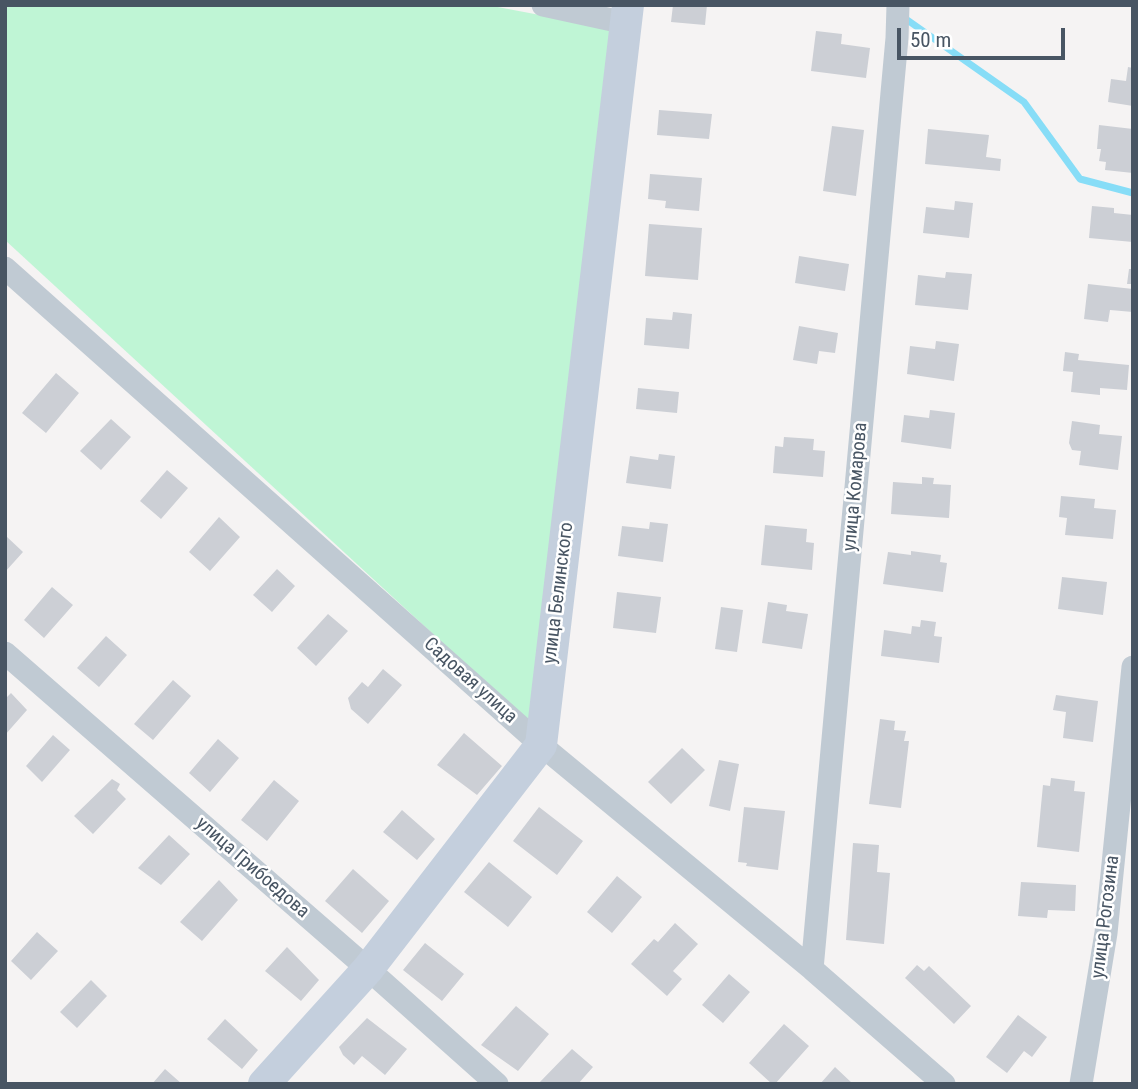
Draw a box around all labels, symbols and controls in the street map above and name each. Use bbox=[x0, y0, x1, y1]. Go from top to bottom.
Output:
scale bar bbox=[900, 14, 1068, 58]
text: 50 m bbox=[910, 28, 951, 52]
street label: улица Комарова bbox=[839, 422, 873, 552]
street label: улица Белинского bbox=[539, 521, 579, 665]
street label: Садовая улица bbox=[419, 633, 521, 729]
street label: улица Грибоедова bbox=[191, 813, 313, 923]
street label: улица Рогозина bbox=[1087, 854, 1125, 980]

